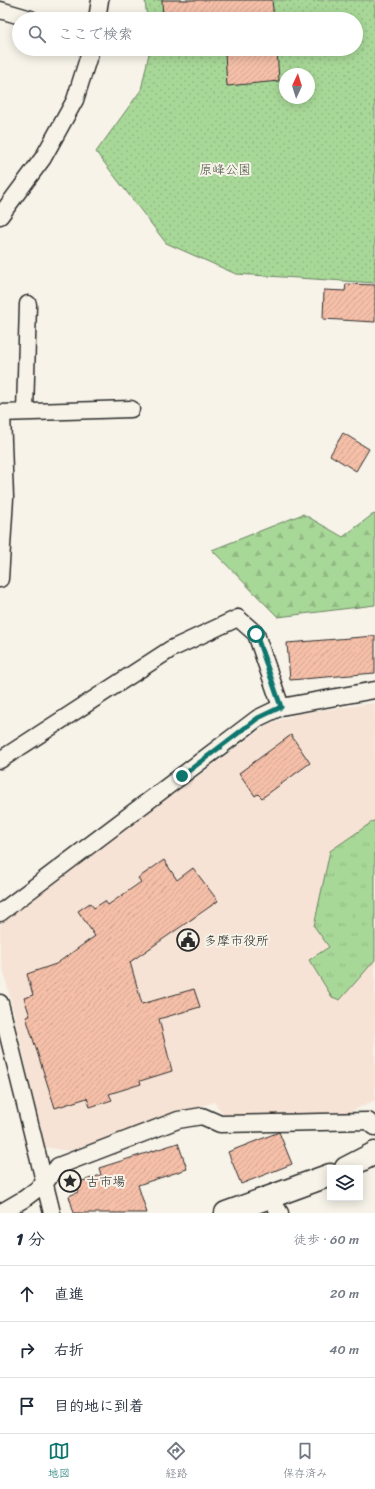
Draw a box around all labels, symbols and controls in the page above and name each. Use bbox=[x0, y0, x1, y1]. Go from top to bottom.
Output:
search box bbox=[12, 12, 363, 56]
text: ここで検索 bbox=[58, 21, 133, 47]
icon: search bbox=[26, 23, 48, 45]
north arrow bbox=[279, 68, 315, 104]
park label: 原峰公園 bbox=[199, 158, 251, 181]
route start bbox=[247, 625, 265, 643]
route end bbox=[173, 767, 191, 785]
public building icon: 多摩市役所 bbox=[175, 927, 201, 953]
place label: 多摩市役所 bbox=[204, 929, 269, 952]
map controls bbox=[327, 1165, 363, 1201]
button: layers bbox=[327, 1165, 363, 1201]
place icon: 古市場 bbox=[57, 1168, 83, 1194]
place label: 古市場 bbox=[86, 1170, 125, 1193]
text: 1 分 bbox=[16, 1224, 45, 1254]
text: 徒歩 · 60 m bbox=[294, 1228, 359, 1251]
text: 直進 bbox=[54, 1281, 84, 1307]
text: 20 m bbox=[330, 1282, 359, 1305]
icon: ahead bbox=[16, 1283, 38, 1305]
text: 右折 bbox=[54, 1337, 84, 1363]
text: 40 m bbox=[329, 1338, 359, 1361]
icon: right bbox=[16, 1339, 38, 1361]
text: 目的地に到着 bbox=[54, 1393, 144, 1419]
icon: arrive bbox=[16, 1395, 38, 1417]
tab: 地図 bbox=[48, 1440, 70, 1483]
tab: 経路 bbox=[165, 1440, 187, 1483]
tab: 保存済み bbox=[283, 1440, 327, 1483]

